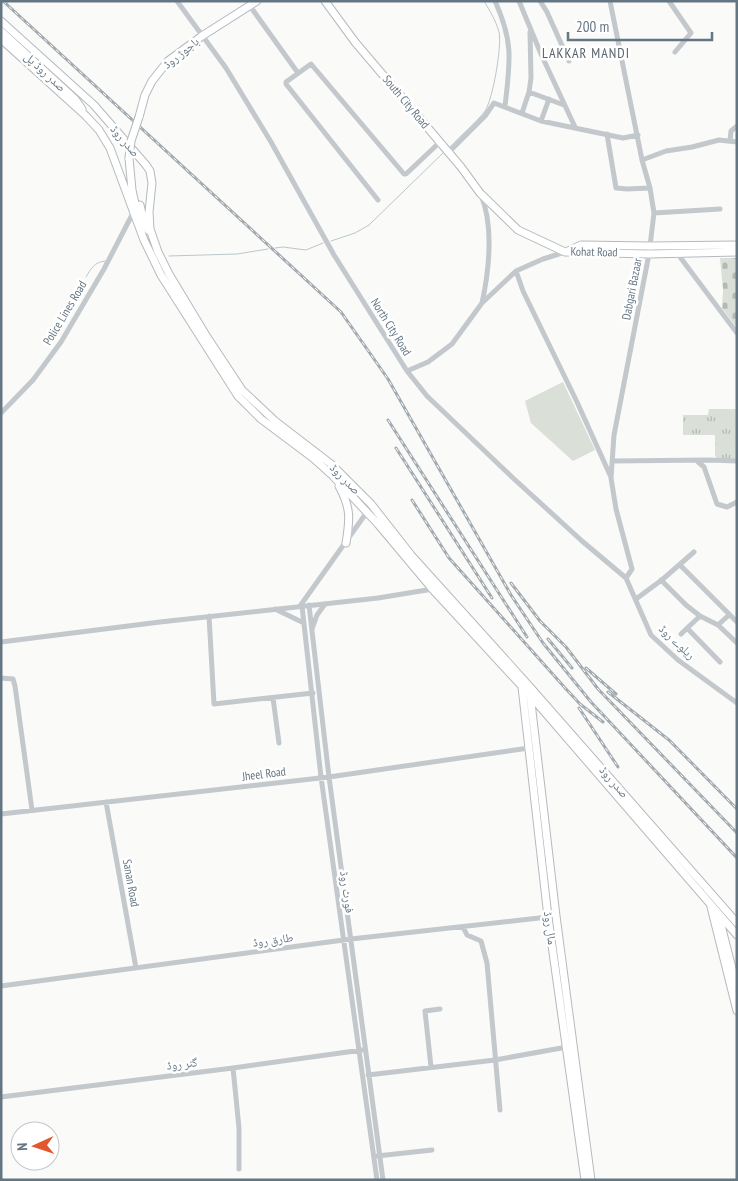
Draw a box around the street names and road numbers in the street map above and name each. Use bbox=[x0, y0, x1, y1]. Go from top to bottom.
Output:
street label: باجوڑ روڈ bbox=[160, 34, 202, 72]
street label: صدر روڈ پل bbox=[21, 49, 69, 95]
street label: South City Road bbox=[380, 72, 433, 131]
street label: صدر روڈ bbox=[107, 122, 143, 160]
street label: Kohat Road bbox=[570, 244, 618, 259]
street label: Dabgari Bazaar bbox=[618, 256, 645, 321]
street label: Police Lines Road bbox=[40, 278, 90, 348]
street label: North City Road bbox=[368, 295, 415, 358]
street label: صدر روڈ bbox=[327, 460, 364, 497]
street label: ریلوے روڈ bbox=[656, 621, 699, 663]
street label: Jheel Road bbox=[240, 763, 287, 784]
street label: صدر روڈ bbox=[596, 763, 632, 801]
street label: Sanan Road bbox=[120, 858, 143, 908]
street label: فورٹ روڈ bbox=[337, 870, 358, 914]
street label: مال روڈ bbox=[541, 910, 560, 946]
street label: طارق روڈ bbox=[252, 929, 294, 950]
street label: گنر روڈ bbox=[166, 1054, 198, 1073]

